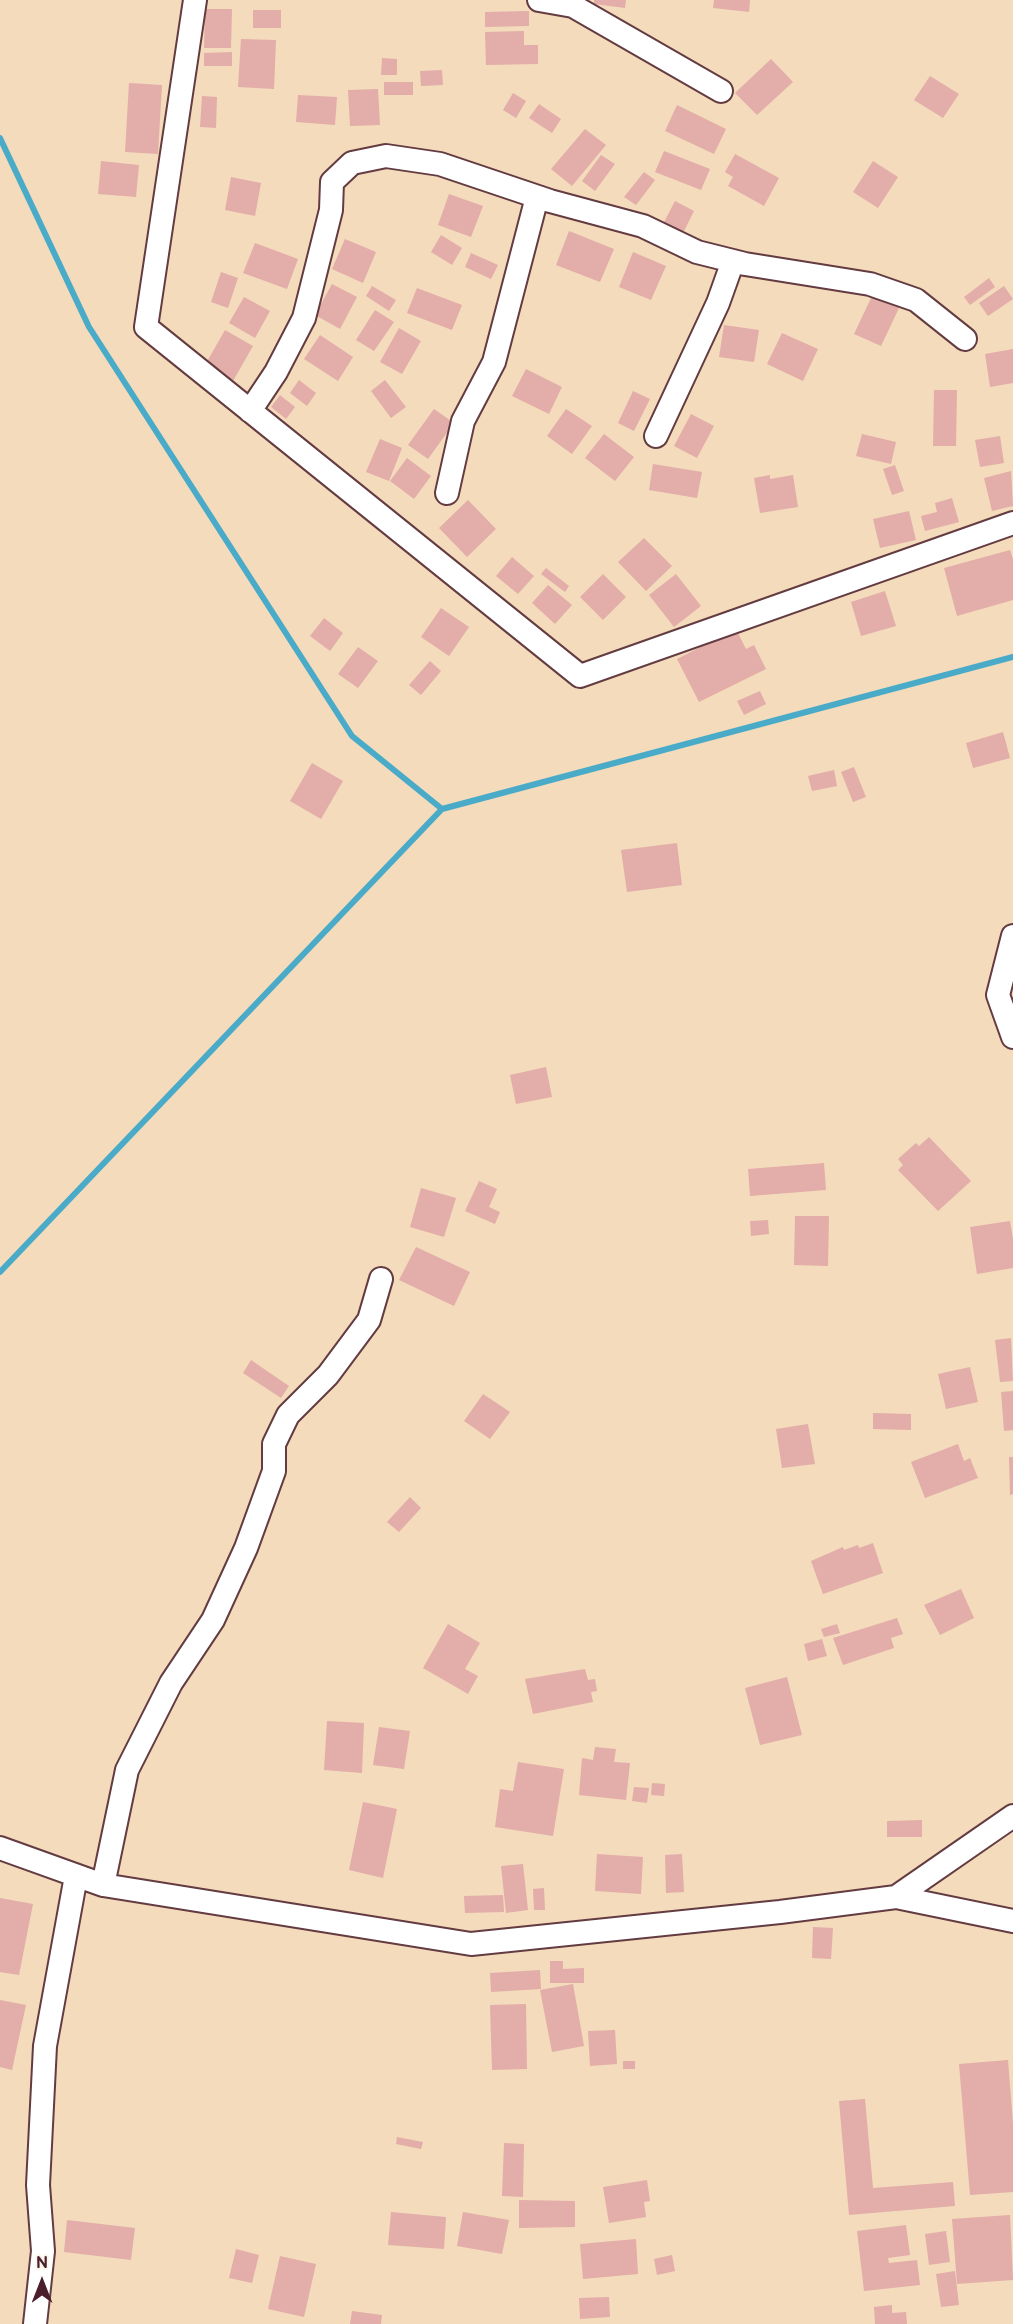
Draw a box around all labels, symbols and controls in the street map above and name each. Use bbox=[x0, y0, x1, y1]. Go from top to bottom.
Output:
north arrow bbox=[12, 2252, 72, 2312]
text: N bbox=[36, 2254, 48, 2273]

